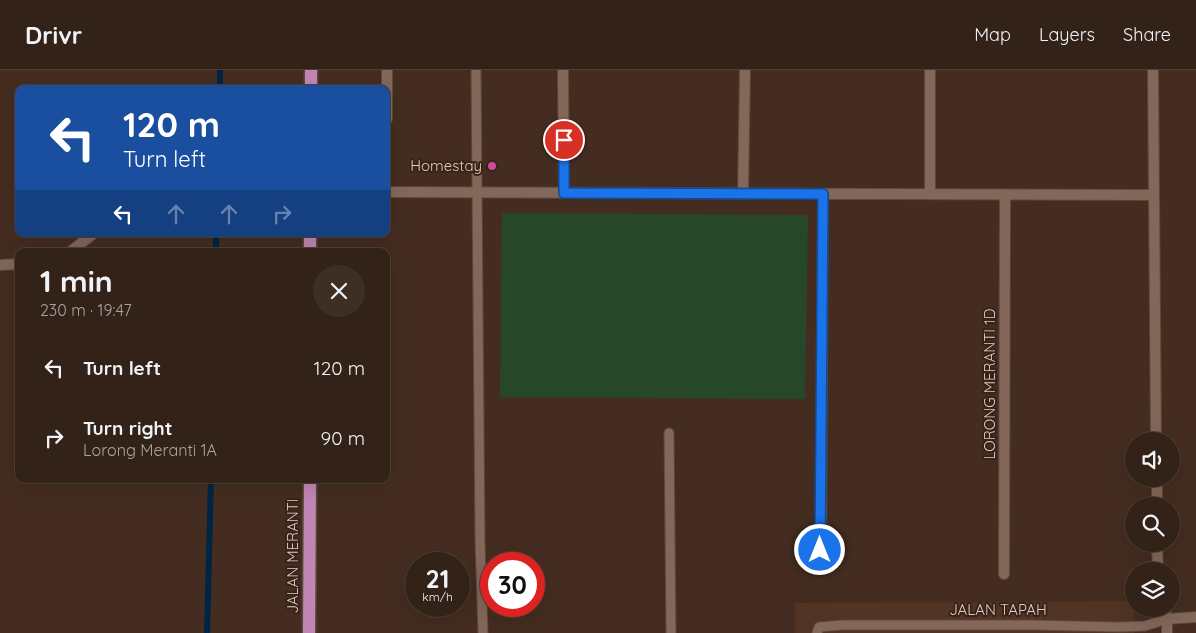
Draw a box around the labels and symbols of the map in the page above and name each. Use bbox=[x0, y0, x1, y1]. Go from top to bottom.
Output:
pin bbox=[543, 119, 585, 161]
place label: Homestay bbox=[410, 156, 482, 175]
marker: Homestay bbox=[486, 160, 498, 172]
street label: LORONG MERANTI 1D bbox=[980, 308, 999, 460]
street label: JALAN MERANTI bbox=[283, 498, 302, 614]
position arrow bbox=[793, 523, 845, 575]
speed limit sign: 30 bbox=[480, 552, 545, 617]
street label: JALAN TAPAH bbox=[949, 600, 1047, 619]

